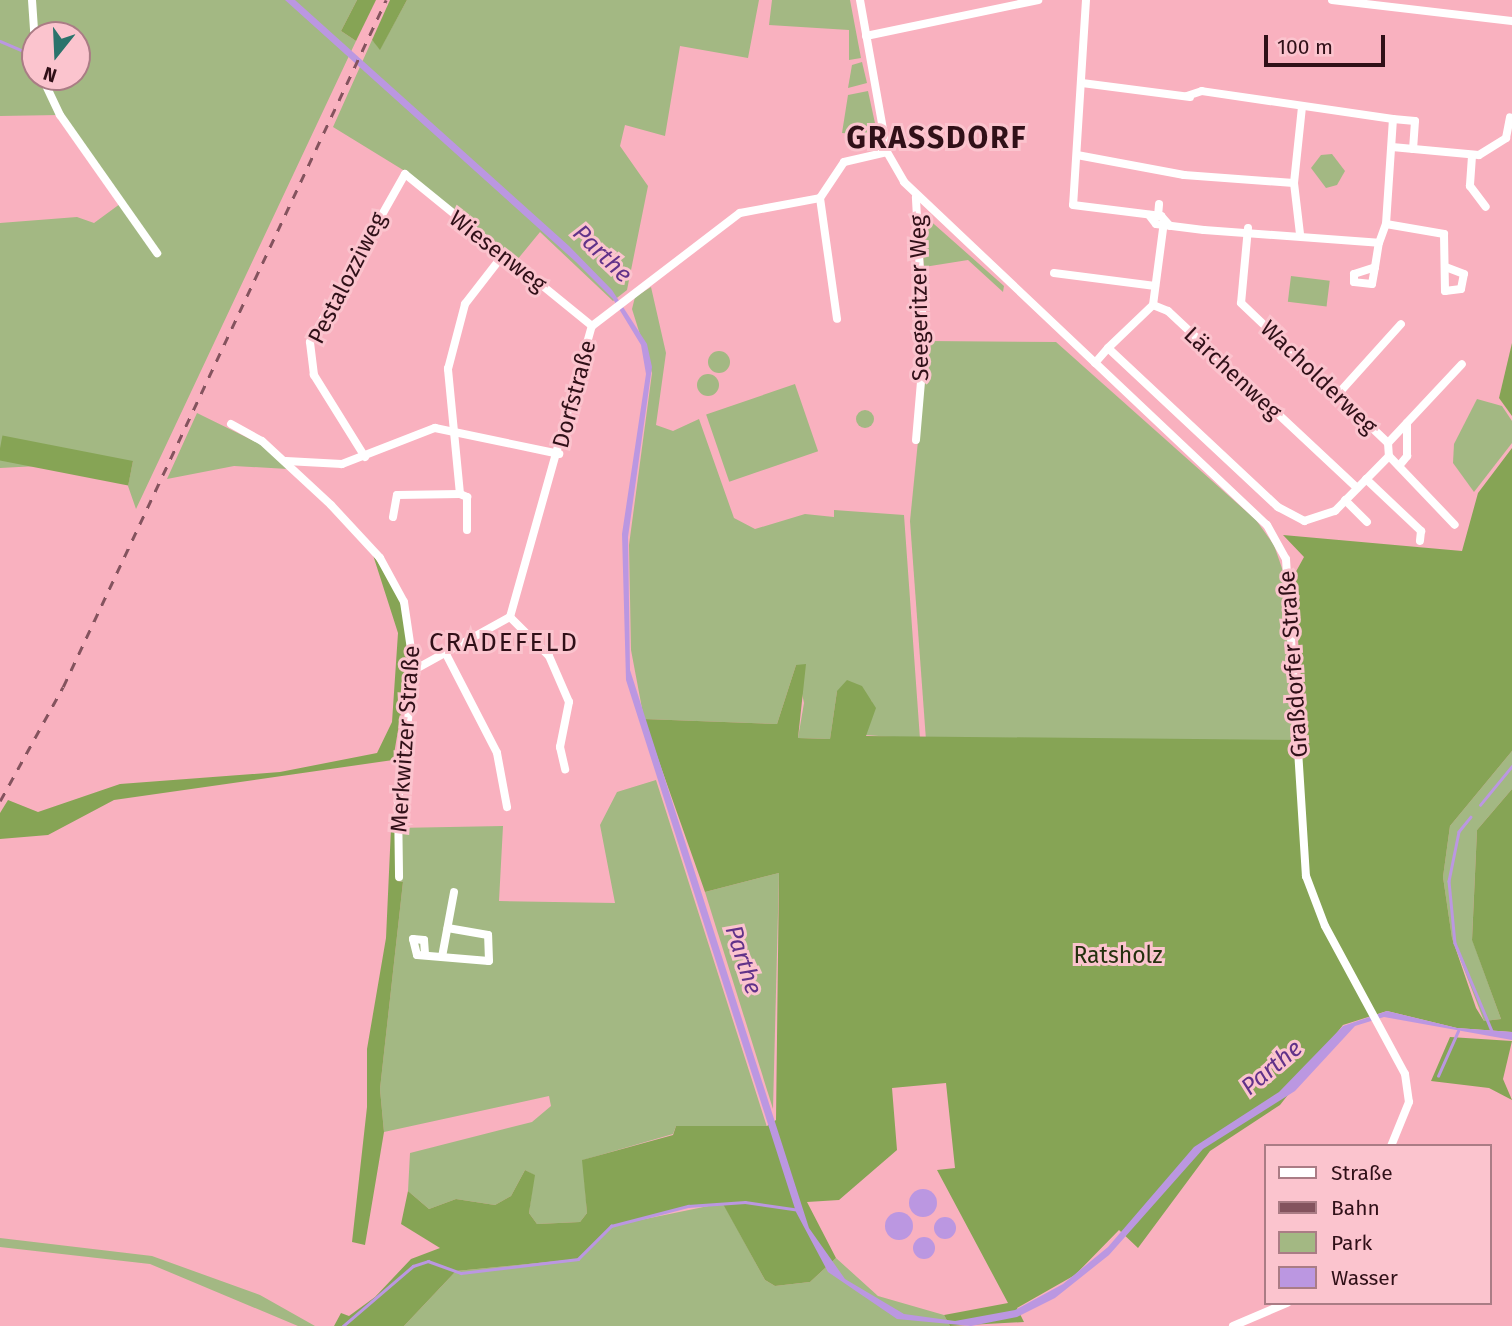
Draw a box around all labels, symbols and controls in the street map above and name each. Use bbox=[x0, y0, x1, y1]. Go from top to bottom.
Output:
north arrow bbox=[21, 21, 91, 91]
scale bar bbox=[1267, 21, 1388, 65]
text: 100 m bbox=[1277, 34, 1333, 60]
text: N bbox=[40, 62, 60, 87]
district label: GRASSDORF bbox=[848, 120, 1026, 156]
street label: Wiesenweg bbox=[444, 204, 552, 298]
street label: Pestalozziweg bbox=[302, 208, 392, 348]
street label: Seegeritzer Weg bbox=[904, 215, 934, 381]
water label: Parthe bbox=[567, 219, 637, 289]
street label: Wacholderweg bbox=[1255, 314, 1383, 440]
street label: Lärchenweg bbox=[1178, 321, 1288, 425]
street label: Dorfstraße bbox=[546, 337, 602, 451]
street label: Graßdorfer Straße bbox=[1273, 570, 1313, 758]
district label: CRADEFELD bbox=[430, 627, 578, 659]
street label: Merkwitzer Straße bbox=[385, 645, 425, 833]
water label: Parthe bbox=[718, 922, 768, 998]
park label: Ratsholz bbox=[1073, 941, 1163, 969]
water label: Parthe bbox=[1236, 1034, 1308, 1102]
legend bbox=[1264, 1144, 1491, 1305]
text: Straße bbox=[1331, 1160, 1393, 1186]
text: Bahn bbox=[1331, 1195, 1380, 1221]
text: Park bbox=[1331, 1230, 1372, 1256]
text: Wasser bbox=[1331, 1265, 1398, 1291]

